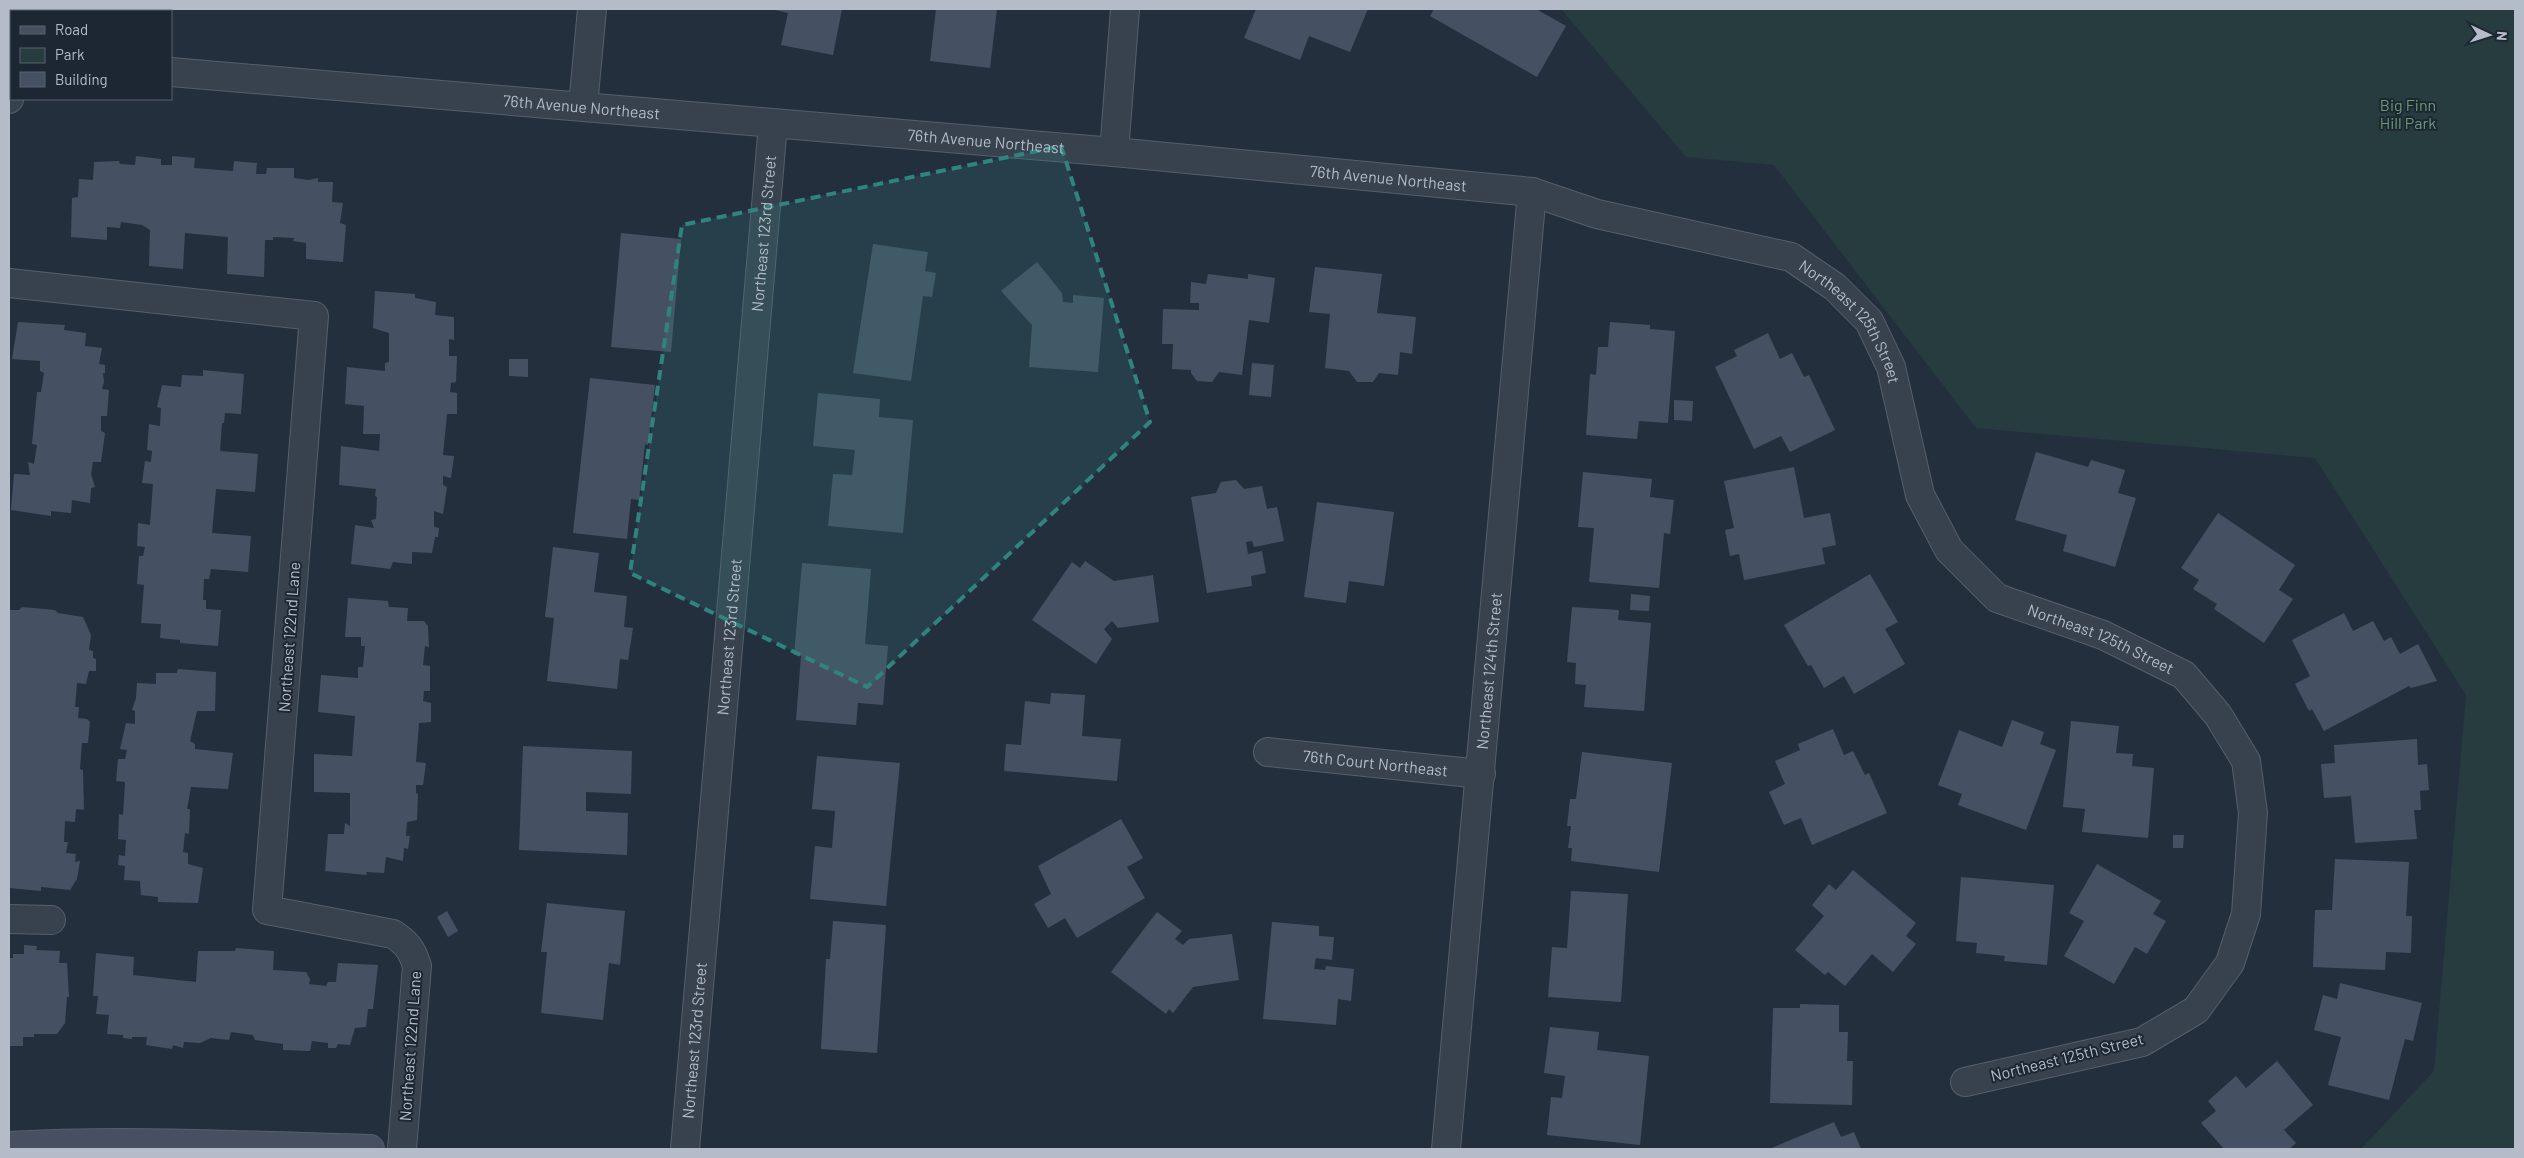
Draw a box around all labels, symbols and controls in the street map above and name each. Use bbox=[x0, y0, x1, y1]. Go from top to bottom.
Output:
legend bbox=[10, 10, 172, 100]
north arrow bbox=[2464, 10, 2514, 60]
text: Road bbox=[55, 20, 88, 38]
text: N bbox=[2494, 31, 2511, 41]
text: Park bbox=[55, 45, 85, 63]
text: Building bbox=[55, 70, 108, 88]
street label: 76th Avenue Northeast bbox=[502, 90, 661, 122]
park label: Big Finn Hill Park bbox=[2380, 95, 2436, 132]
street label: 76th Avenue Northeast bbox=[907, 125, 1065, 157]
street label: Northeast 123rd Street bbox=[747, 154, 779, 312]
street label: 76th Avenue Northeast bbox=[1309, 161, 1468, 195]
street label: Northeast 125th Street bbox=[1796, 255, 1904, 385]
street label: Northeast 123rd Street bbox=[712, 558, 745, 716]
street label: Northeast 122nd Lane bbox=[274, 561, 303, 713]
street label: Northeast 124th Street bbox=[1472, 591, 1505, 750]
street label: Northeast 125th Street bbox=[2025, 599, 2177, 678]
street label: 76th Court Northeast bbox=[1302, 746, 1449, 780]
street label: Northeast 123rd Street bbox=[678, 961, 710, 1119]
street label: Northeast 122nd Lane bbox=[395, 970, 424, 1122]
street label: Northeast 125th Street bbox=[1988, 1028, 2145, 1085]

